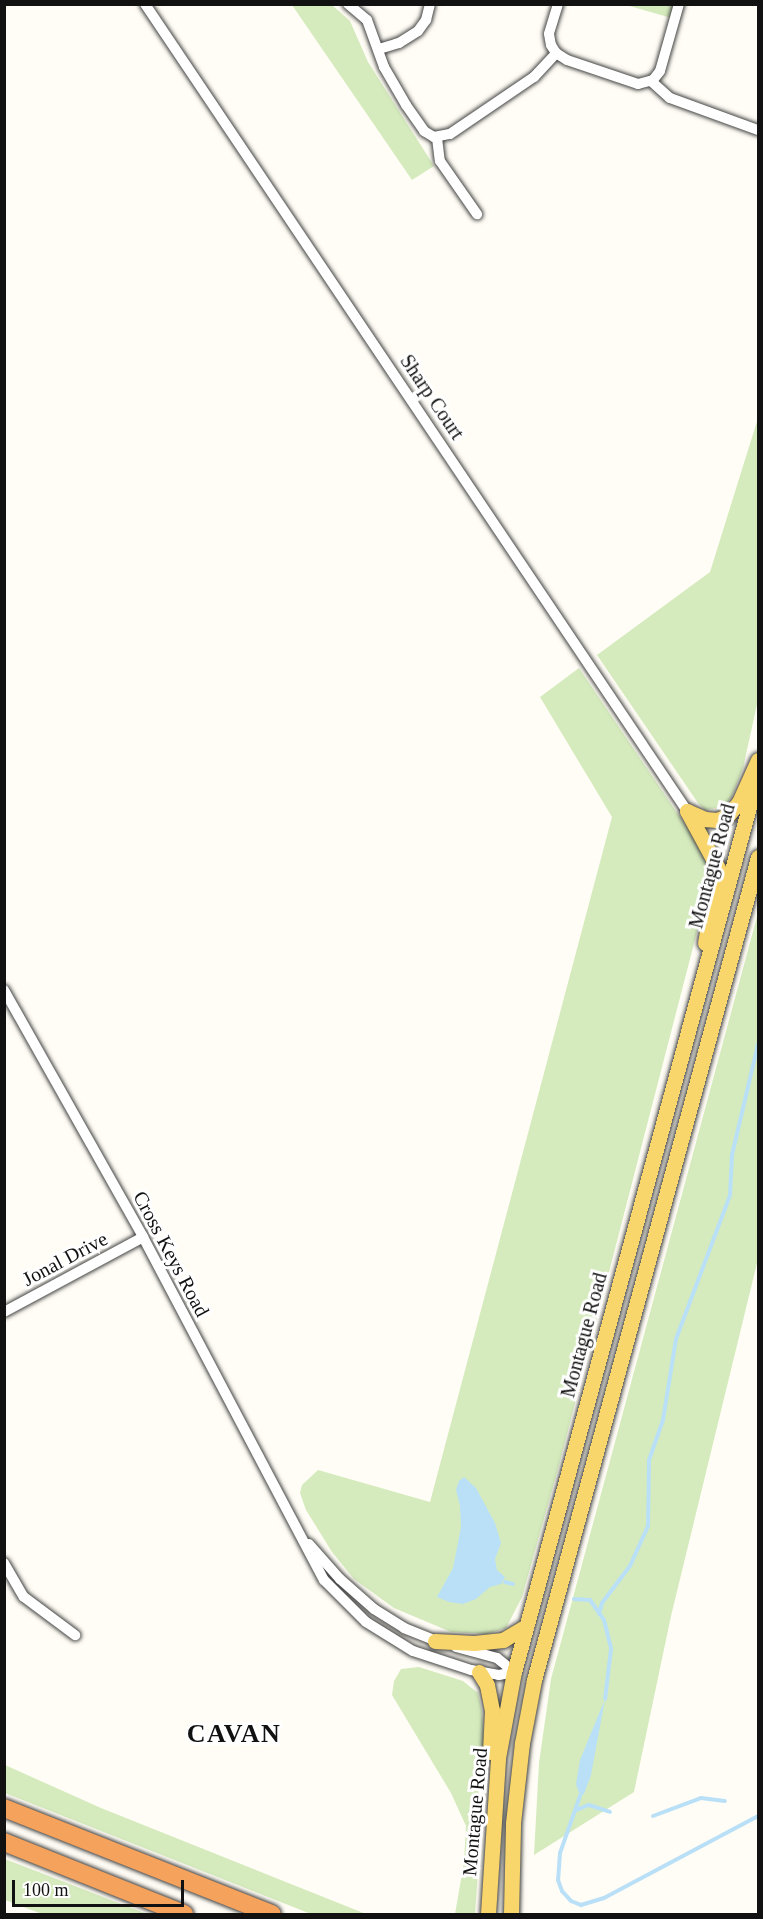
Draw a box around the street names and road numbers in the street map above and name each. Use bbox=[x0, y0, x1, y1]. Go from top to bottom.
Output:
street label: Sharp Court bbox=[395, 350, 469, 444]
street label: Montague Road bbox=[684, 801, 740, 931]
street label: Cross Keys Road bbox=[128, 1187, 214, 1321]
street label: Jonal Drive bbox=[18, 1227, 112, 1291]
street label: Montague Road bbox=[556, 1270, 612, 1400]
street label: Montague Road bbox=[457, 1747, 493, 1877]

